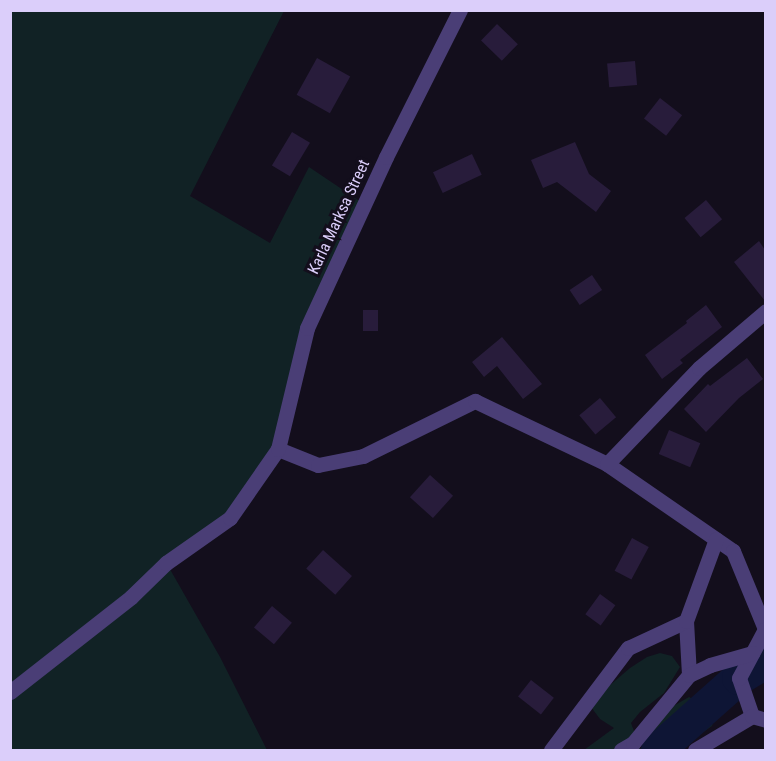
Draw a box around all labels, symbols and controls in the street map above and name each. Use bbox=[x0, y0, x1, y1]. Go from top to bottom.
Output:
street label: Karla Marksa Street bbox=[304, 157, 374, 277]

